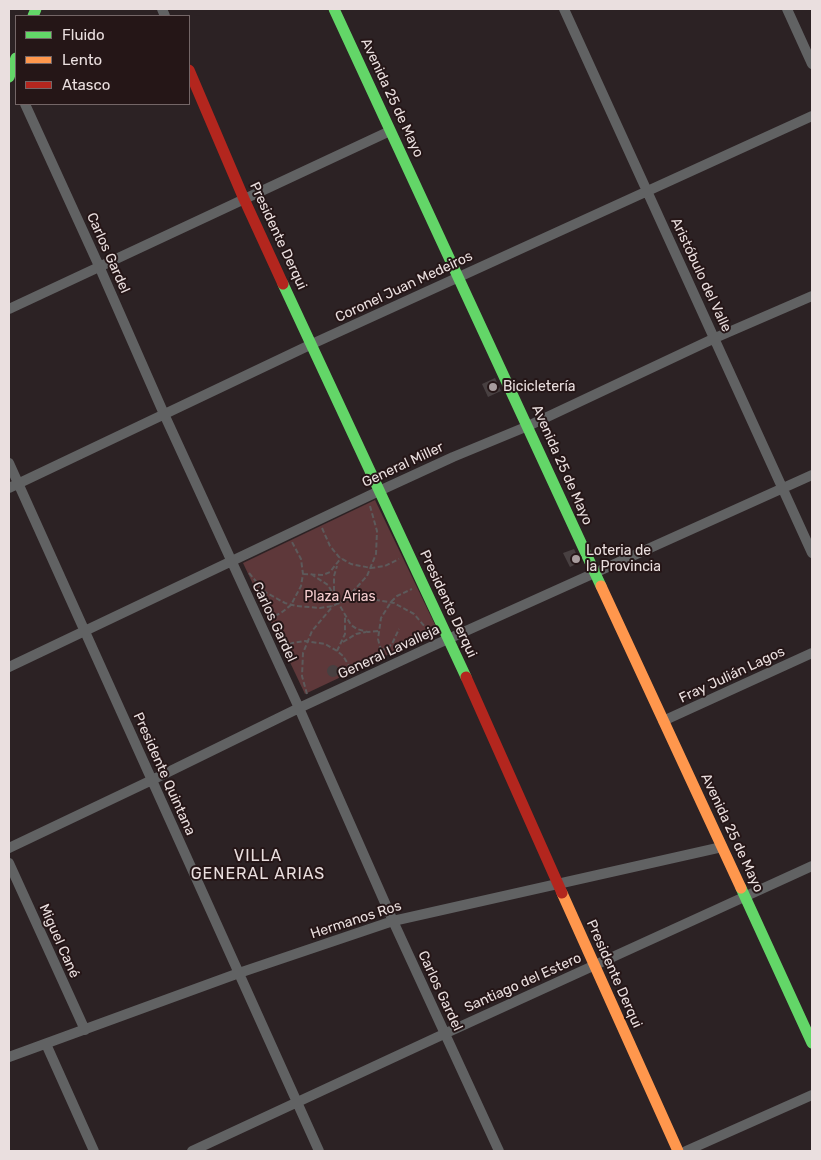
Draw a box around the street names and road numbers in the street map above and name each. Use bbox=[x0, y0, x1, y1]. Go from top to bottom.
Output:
street label: Avenida 25 de Mayo bbox=[357, 36, 427, 160]
street label: Presidente Derqui bbox=[246, 180, 310, 292]
street label: Carlos Gardel bbox=[83, 210, 133, 296]
street label: Aristóbulo del Valle bbox=[667, 215, 735, 335]
street label: Coronel Juan Medeiros bbox=[333, 248, 475, 326]
street label: Avenida 25 de Mayo bbox=[528, 402, 596, 528]
street label: General Miller bbox=[360, 439, 446, 491]
street label: Presidente Derqui bbox=[416, 548, 480, 660]
street label: Carlos Gardel bbox=[248, 579, 300, 665]
street label: General Lavalleja bbox=[336, 621, 442, 683]
street label: Fray Julián Lagos bbox=[676, 643, 788, 707]
street label: Presidente Quintana bbox=[129, 710, 199, 838]
street label: Avenida 25 de Mayo bbox=[697, 771, 767, 895]
street label: Hermanos Ros bbox=[308, 897, 404, 943]
street label: Miguel Cané bbox=[35, 901, 83, 981]
street label: Presidente Derqui bbox=[583, 917, 645, 1031]
street label: Carlos Gardel bbox=[414, 948, 466, 1034]
street label: Santiago del Estero bbox=[462, 950, 584, 1016]

